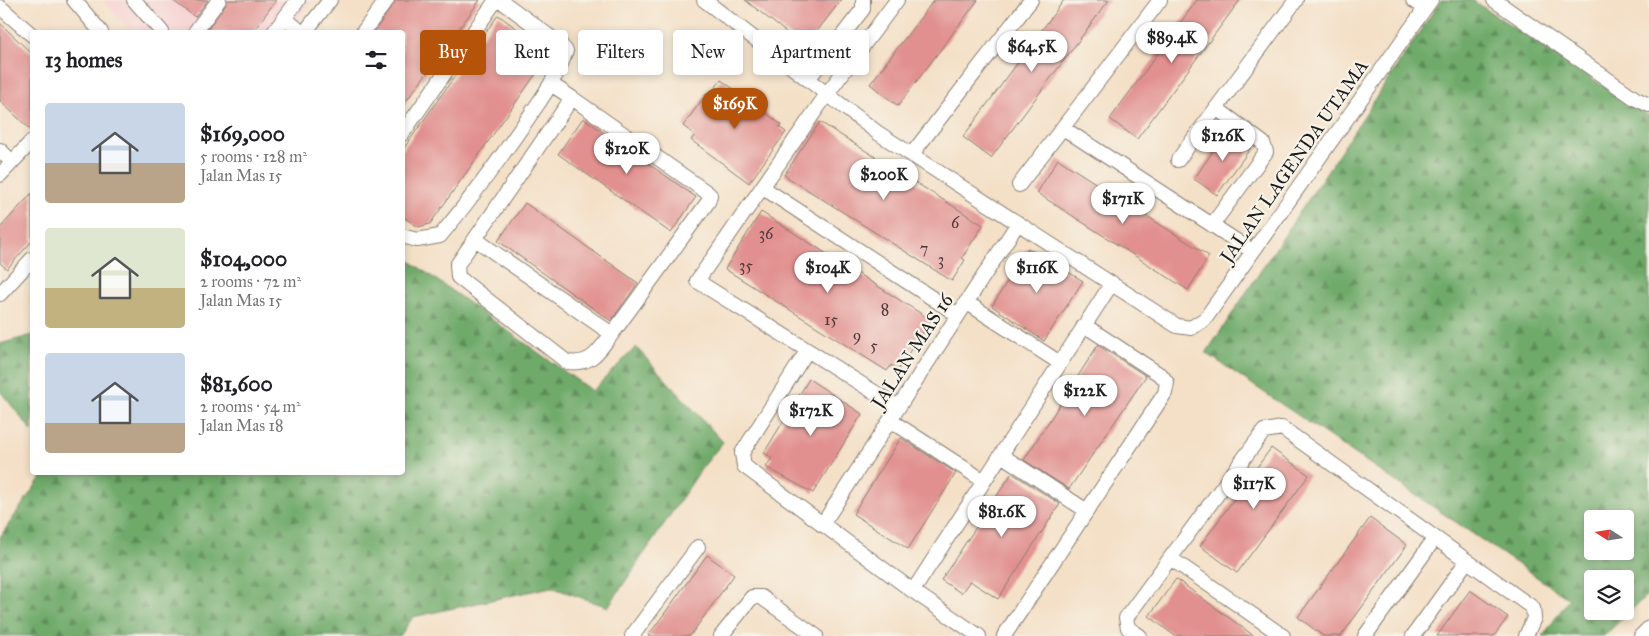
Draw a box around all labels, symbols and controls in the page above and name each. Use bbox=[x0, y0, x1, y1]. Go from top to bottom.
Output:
pin: $89.4K bbox=[1131, 22, 1213, 64]
text: $89.4K bbox=[1147, 28, 1197, 47]
chip: Buy bbox=[420, 30, 486, 75]
chip: Rent bbox=[496, 30, 568, 75]
chip: Filters bbox=[578, 30, 663, 75]
chip: New bbox=[673, 30, 743, 75]
chip: Apartment bbox=[753, 30, 869, 75]
pin: $64.5K bbox=[991, 30, 1073, 73]
text: $64.5K bbox=[1008, 37, 1056, 56]
icon: filters bbox=[362, 46, 390, 74]
text: 13 homes bbox=[45, 47, 122, 73]
street label: JALAN LAGENDA UTAMA bbox=[1214, 55, 1374, 269]
pin: $169K bbox=[700, 88, 770, 130]
text: $169K bbox=[713, 94, 757, 113]
pin: $126K bbox=[1188, 120, 1258, 162]
text: $169,000 bbox=[200, 121, 285, 147]
icon: home bbox=[85, 123, 145, 183]
text: $126K bbox=[1201, 126, 1245, 145]
pin: $120K bbox=[592, 132, 662, 175]
text: $120K bbox=[605, 139, 649, 158]
text: 5 rooms · 128 m² bbox=[200, 147, 307, 166]
pin: $200K bbox=[849, 158, 919, 201]
text: $200K bbox=[860, 165, 908, 184]
text: Jalan Mas 15 bbox=[200, 166, 282, 185]
pin: $171K bbox=[1088, 182, 1158, 225]
text: $171K bbox=[1102, 189, 1144, 208]
house number: 6 bbox=[951, 213, 960, 232]
house number: 36 bbox=[759, 224, 774, 243]
house number: 7 bbox=[920, 239, 928, 258]
text: $104,000 bbox=[200, 246, 287, 272]
icon: home bbox=[85, 248, 145, 308]
house number: 3 bbox=[938, 250, 944, 269]
pin: $104K bbox=[793, 252, 863, 294]
pin: $116K bbox=[1002, 252, 1072, 294]
house number: 35 bbox=[739, 256, 753, 275]
text: $104K bbox=[805, 258, 851, 277]
text: $116K bbox=[1016, 258, 1058, 277]
text: 2 rooms · 72 m² bbox=[200, 272, 301, 291]
street label: JALAN MAS 16 bbox=[865, 288, 959, 415]
text: Jalan Mas 15 bbox=[200, 291, 282, 310]
house number: 8 bbox=[881, 300, 889, 319]
house number: 15 bbox=[824, 310, 838, 329]
house number: 9 bbox=[853, 326, 861, 345]
house number: 5 bbox=[870, 336, 878, 355]
text: $81,600 bbox=[200, 371, 273, 397]
icon: home bbox=[85, 373, 145, 433]
pin: $122K bbox=[1050, 374, 1120, 417]
text: $122K bbox=[1064, 381, 1107, 400]
pin: $172K bbox=[776, 394, 846, 437]
text: 2 rooms · 54 m² bbox=[200, 397, 301, 416]
text: $172K bbox=[789, 401, 833, 420]
text: Jalan Mas 18 bbox=[200, 416, 283, 435]
pin: $117K bbox=[1219, 468, 1289, 510]
text: $117K bbox=[1233, 474, 1275, 493]
pin: $81.6K bbox=[961, 496, 1043, 538]
text: $81.6K bbox=[978, 502, 1026, 521]
north arrow bbox=[1584, 510, 1634, 560]
map controls bbox=[1584, 510, 1634, 620]
button: layers bbox=[1584, 570, 1634, 620]

